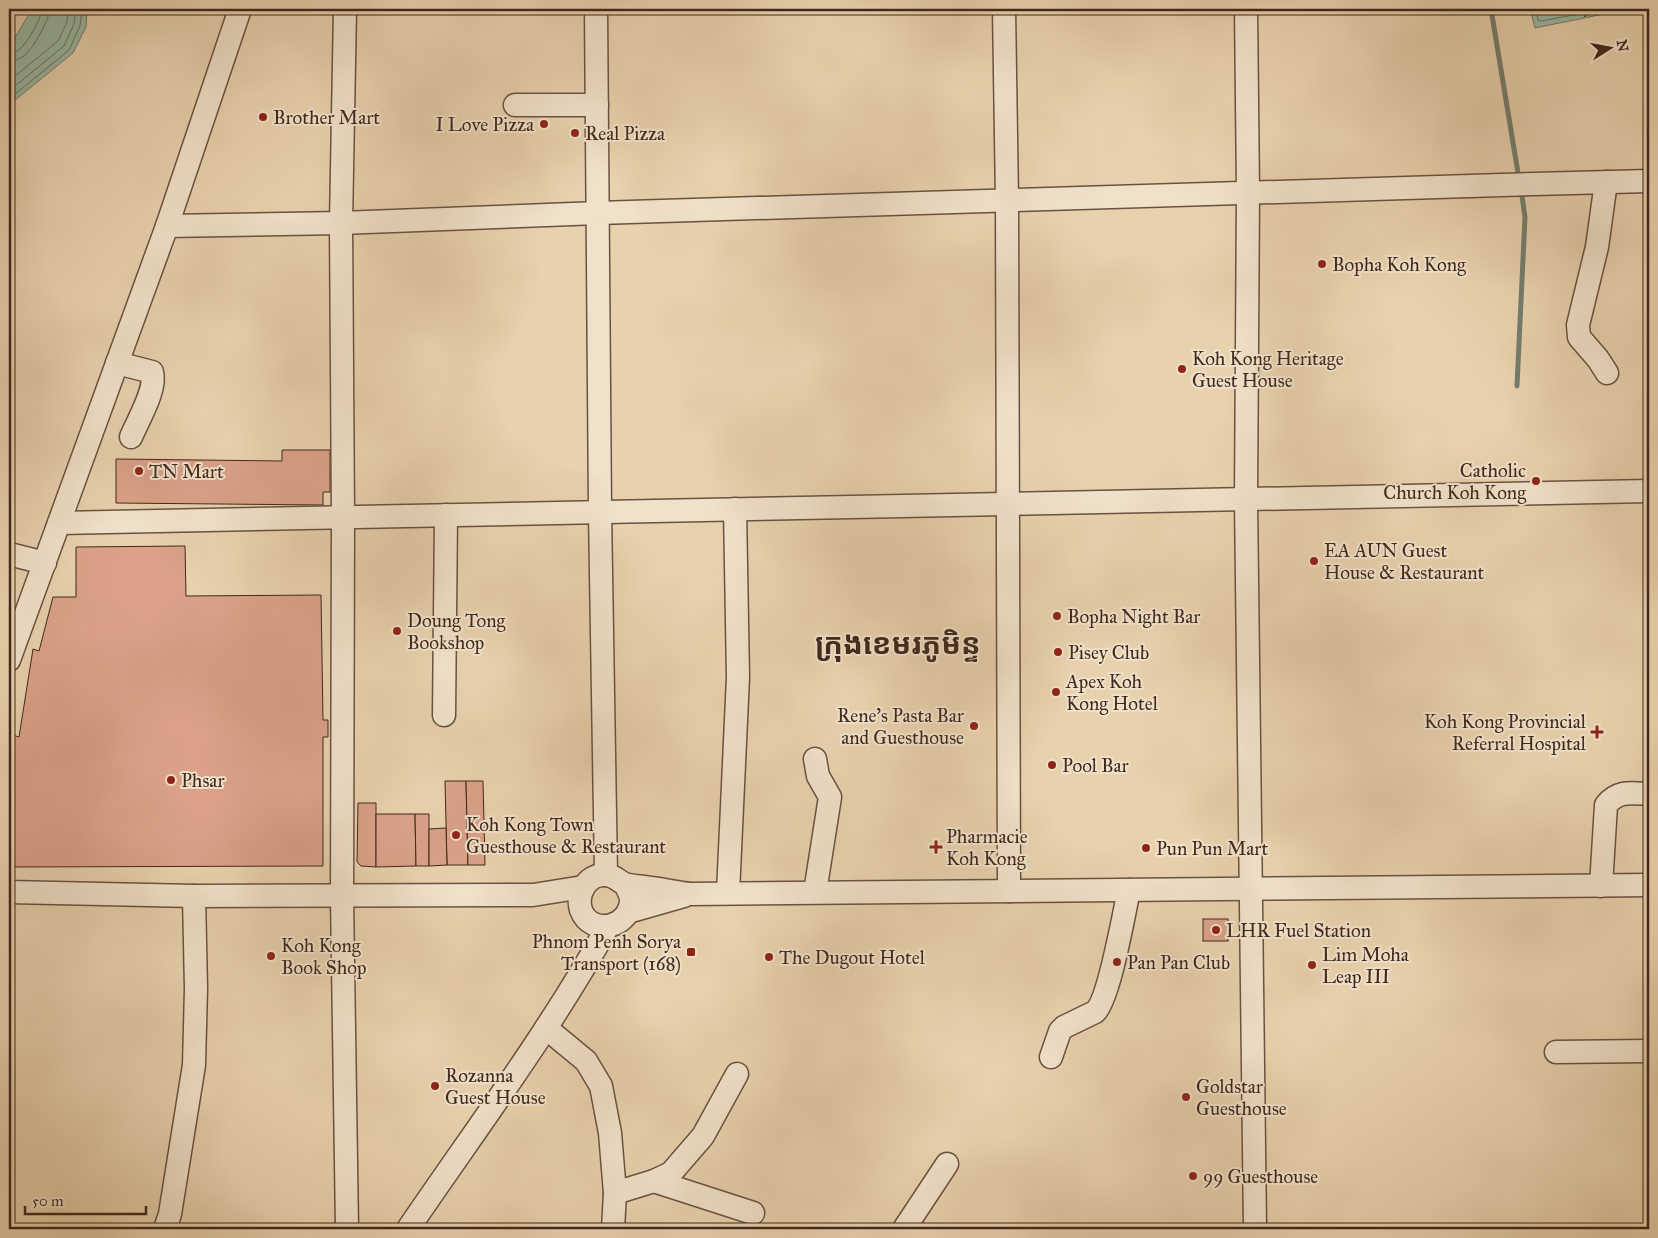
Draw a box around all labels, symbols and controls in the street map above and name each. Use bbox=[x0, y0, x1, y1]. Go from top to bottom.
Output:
north arrow bbox=[1586, 22, 1636, 72]
text: N bbox=[1613, 38, 1632, 53]
place label: Brother Mart bbox=[273, 106, 380, 129]
marker: Brother Mart bbox=[257, 111, 269, 123]
place label: I Love Pizza bbox=[436, 113, 535, 136]
marker: I Love Pizza bbox=[538, 118, 550, 130]
place label: Real Pizza bbox=[585, 122, 666, 145]
marker: Real Pizza bbox=[569, 127, 581, 139]
place label: Bopha Koh Kong bbox=[1332, 253, 1466, 277]
marker: Bopha Koh Kong bbox=[1316, 258, 1328, 270]
place label: Koh Kong Heritage Guest House bbox=[1192, 347, 1344, 392]
marker: Koh Kong Heritage Guest House bbox=[1176, 363, 1188, 375]
place label: Catholic Church Koh Kong bbox=[1383, 459, 1526, 505]
place label: TN Mart bbox=[149, 460, 224, 483]
marker: TN Mart bbox=[133, 465, 145, 477]
marker: Catholic Church Koh Kong bbox=[1530, 475, 1542, 487]
place label: EA AUN Guest House & Restaurant bbox=[1324, 539, 1484, 584]
marker: EA AUN Guest House & Restaurant bbox=[1308, 555, 1320, 567]
place label: Bopha Night Bar bbox=[1067, 605, 1201, 629]
place label: Doung Tong Bookshop bbox=[407, 609, 505, 654]
marker: Bopha Night Bar bbox=[1051, 610, 1063, 622]
marker: Doung Tong Bookshop bbox=[391, 625, 403, 637]
district label: ក្រុងខេមរភូមិន្ទ bbox=[815, 627, 981, 663]
place label: Pisey Club bbox=[1068, 641, 1149, 664]
marker: Pisey Club bbox=[1052, 646, 1064, 658]
place label: Apex Koh Kong Hotel bbox=[1065, 670, 1159, 716]
marker: Apex Koh Kong Hotel bbox=[1050, 686, 1062, 698]
place label: Rene's Pasta Bar and Guesthouse bbox=[837, 704, 965, 749]
place label: Koh Kong Provincial Referral Hospital bbox=[1424, 710, 1587, 755]
marker: Rene's Pasta Bar and Guesthouse bbox=[968, 720, 980, 732]
marker: Koh Kong Provincial Referral Hospital bbox=[1590, 725, 1604, 739]
place label: Pool Bar bbox=[1062, 754, 1130, 777]
marker: Pool Bar bbox=[1046, 759, 1058, 771]
place label: Phsar bbox=[181, 769, 225, 792]
marker: Phsar bbox=[165, 774, 177, 786]
place label: Koh Kong Town Guesthouse & Restaurant bbox=[466, 813, 666, 858]
place label: Pharmacie Koh Kong bbox=[946, 825, 1028, 871]
marker: Koh Kong Town Guesthouse & Restaurant bbox=[450, 829, 462, 841]
place label: Pun Pun Mart bbox=[1156, 837, 1268, 860]
marker: Pharmacie Koh Kong bbox=[930, 841, 942, 853]
marker: Pun Pun Mart bbox=[1140, 842, 1152, 854]
place label: LHR Fuel Station bbox=[1226, 919, 1371, 942]
marker: LHR Fuel Station bbox=[1210, 924, 1222, 936]
place label: Phnom Penh Sorya Transport (168) bbox=[532, 930, 682, 976]
place label: Koh Kong Book Shop bbox=[281, 934, 366, 979]
place label: Lim Moha Leap III bbox=[1322, 943, 1410, 988]
marker: Phnom Penh Sorya Transport (168) bbox=[685, 946, 697, 958]
place label: The Dugout Hotel bbox=[779, 946, 926, 970]
marker: Koh Kong Book Shop bbox=[265, 950, 277, 962]
marker: The Dugout Hotel bbox=[763, 951, 775, 963]
place label: Pan Pan Club bbox=[1127, 951, 1230, 974]
marker: Pan Pan Club bbox=[1111, 956, 1123, 968]
marker: Lim Moha Leap III bbox=[1306, 959, 1318, 971]
place label: Rozanna Guest House bbox=[445, 1064, 546, 1109]
place label: Goldstar Guesthouse bbox=[1196, 1075, 1287, 1120]
marker: Rozanna Guest House bbox=[429, 1080, 441, 1092]
marker: Goldstar Guesthouse bbox=[1180, 1091, 1192, 1103]
place label: 99 Guesthouse bbox=[1203, 1165, 1318, 1188]
marker: 99 Guesthouse bbox=[1187, 1170, 1199, 1182]
scale bar bbox=[25, 1183, 146, 1215]
text: 50 m bbox=[32, 1192, 64, 1210]

